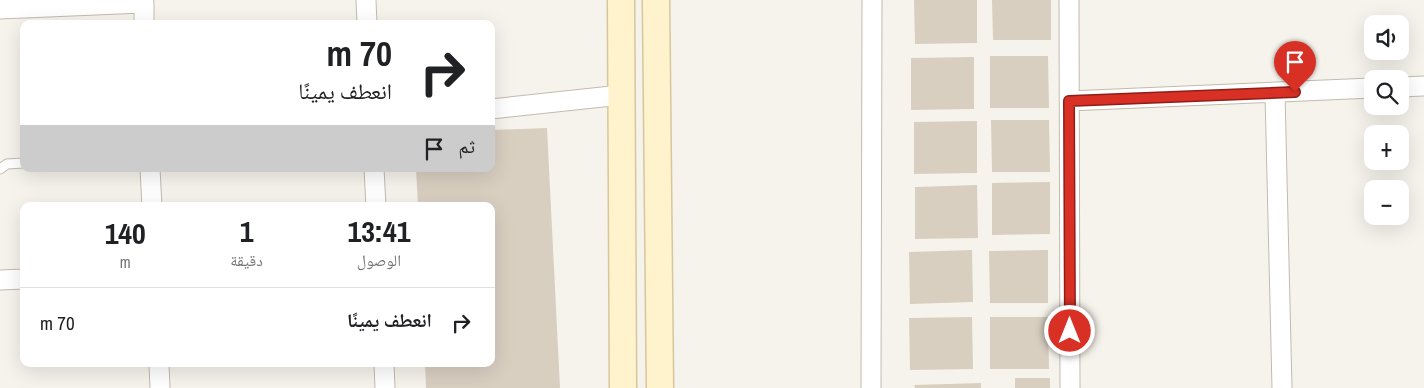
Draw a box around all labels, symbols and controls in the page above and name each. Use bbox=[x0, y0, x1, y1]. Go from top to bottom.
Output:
map controls bbox=[1364, 15, 1409, 225]
button: sound bbox=[1364, 15, 1409, 60]
text: 70 m bbox=[327, 30, 392, 77]
icon: right bbox=[410, 40, 475, 105]
pin bbox=[1274, 41, 1316, 92]
icon: arrive bbox=[1281, 48, 1309, 76]
button: search bbox=[1364, 70, 1409, 115]
text: انعطف يمينًا bbox=[298, 76, 392, 106]
button: + bbox=[1364, 125, 1409, 170]
text: ثم bbox=[458, 133, 475, 159]
icon: arrive bbox=[420, 135, 448, 163]
button: − bbox=[1364, 180, 1409, 225]
text: 1 bbox=[240, 211, 253, 251]
text: 13:41 bbox=[347, 211, 410, 251]
text: 140 bbox=[105, 213, 146, 253]
text: دقيقة bbox=[230, 249, 263, 271]
text: الوصول bbox=[357, 249, 401, 271]
text: m bbox=[120, 251, 131, 273]
position arrow bbox=[1043, 304, 1095, 356]
text: انعطف يمينًا bbox=[347, 307, 432, 333]
icon: right bbox=[447, 309, 475, 337]
text: 70 m bbox=[40, 310, 75, 336]

